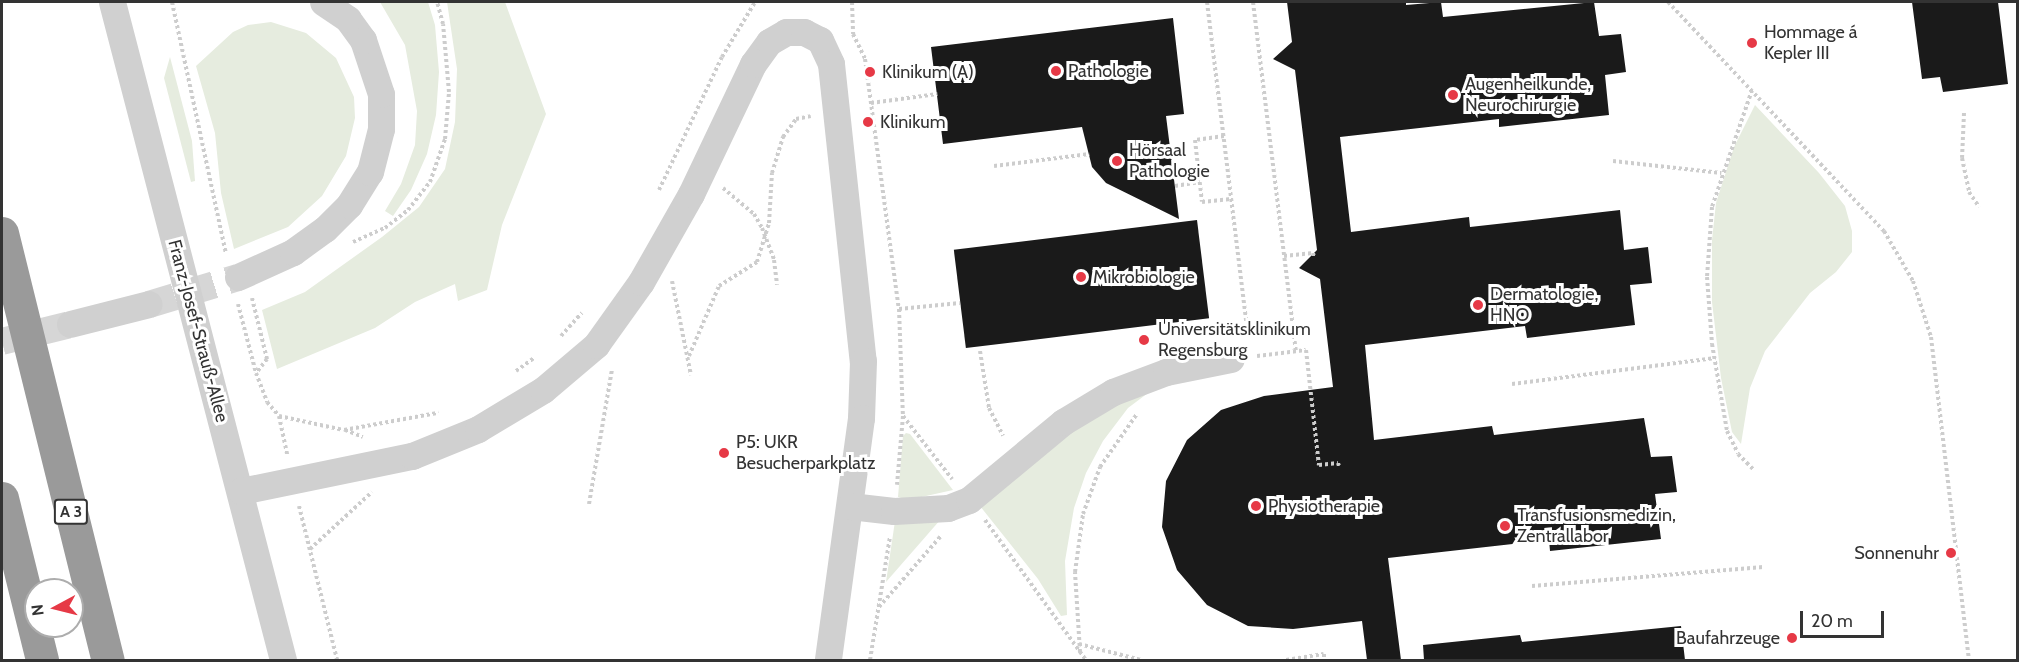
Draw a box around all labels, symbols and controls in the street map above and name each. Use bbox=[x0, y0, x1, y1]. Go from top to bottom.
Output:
place label: Hommage á Kepler III bbox=[1764, 22, 1857, 64]
marker: Hommage á Kepler III bbox=[1745, 36, 1759, 50]
place label: Pathologie bbox=[1068, 60, 1149, 82]
place label: Klinikum (A) bbox=[882, 61, 974, 83]
marker: Pathologie bbox=[1049, 64, 1063, 78]
marker: Klinikum (A) bbox=[863, 65, 877, 79]
place label: Augenheilkunde, Neurochirurgie bbox=[1465, 74, 1591, 116]
marker: Augenheilkunde, Neurochirurgie bbox=[1446, 88, 1460, 102]
place label: Klinikum bbox=[880, 111, 945, 133]
marker: Klinikum bbox=[861, 115, 875, 129]
place label: Hörsaal Pathologie bbox=[1129, 140, 1210, 182]
marker: Hörsaal Pathologie bbox=[1110, 154, 1124, 168]
street label: Franz-Josef-Strauß-Allee bbox=[163, 237, 233, 425]
place label: Mikrobiologie bbox=[1093, 266, 1195, 288]
marker: Mikrobiologie bbox=[1074, 270, 1088, 284]
place label: Dermatologie, HNO bbox=[1490, 284, 1598, 326]
marker: Dermatologie, HNO bbox=[1471, 298, 1485, 312]
place label: Universitätsklinikum Regensburg bbox=[1158, 319, 1311, 362]
marker: Universitätsklinikum Regensburg bbox=[1135, 331, 1153, 349]
place label: P5: UKR Besucherparkplatz bbox=[736, 432, 875, 474]
marker: P5: UKR Besucherparkplatz bbox=[717, 446, 731, 460]
place label: Physiotherapie bbox=[1268, 495, 1380, 517]
road number: A 3 bbox=[53, 499, 89, 525]
marker: Physiotherapie bbox=[1249, 499, 1263, 513]
place label: Transfusionsmedizin, Zentrallabor bbox=[1517, 505, 1676, 548]
marker: Transfusionsmedizin, Zentrallabor bbox=[1498, 519, 1512, 533]
place label: Sonnenuhr bbox=[1854, 542, 1939, 564]
marker: Sonnenuhr bbox=[1944, 546, 1958, 560]
north arrow bbox=[24, 578, 84, 638]
scale bar bbox=[1803, 599, 1887, 637]
text: N bbox=[28, 603, 48, 617]
text: 20 m bbox=[1811, 610, 1853, 632]
place label: Baufahrzeuge bbox=[1676, 627, 1780, 649]
marker: Baufahrzeuge bbox=[1785, 631, 1799, 645]

